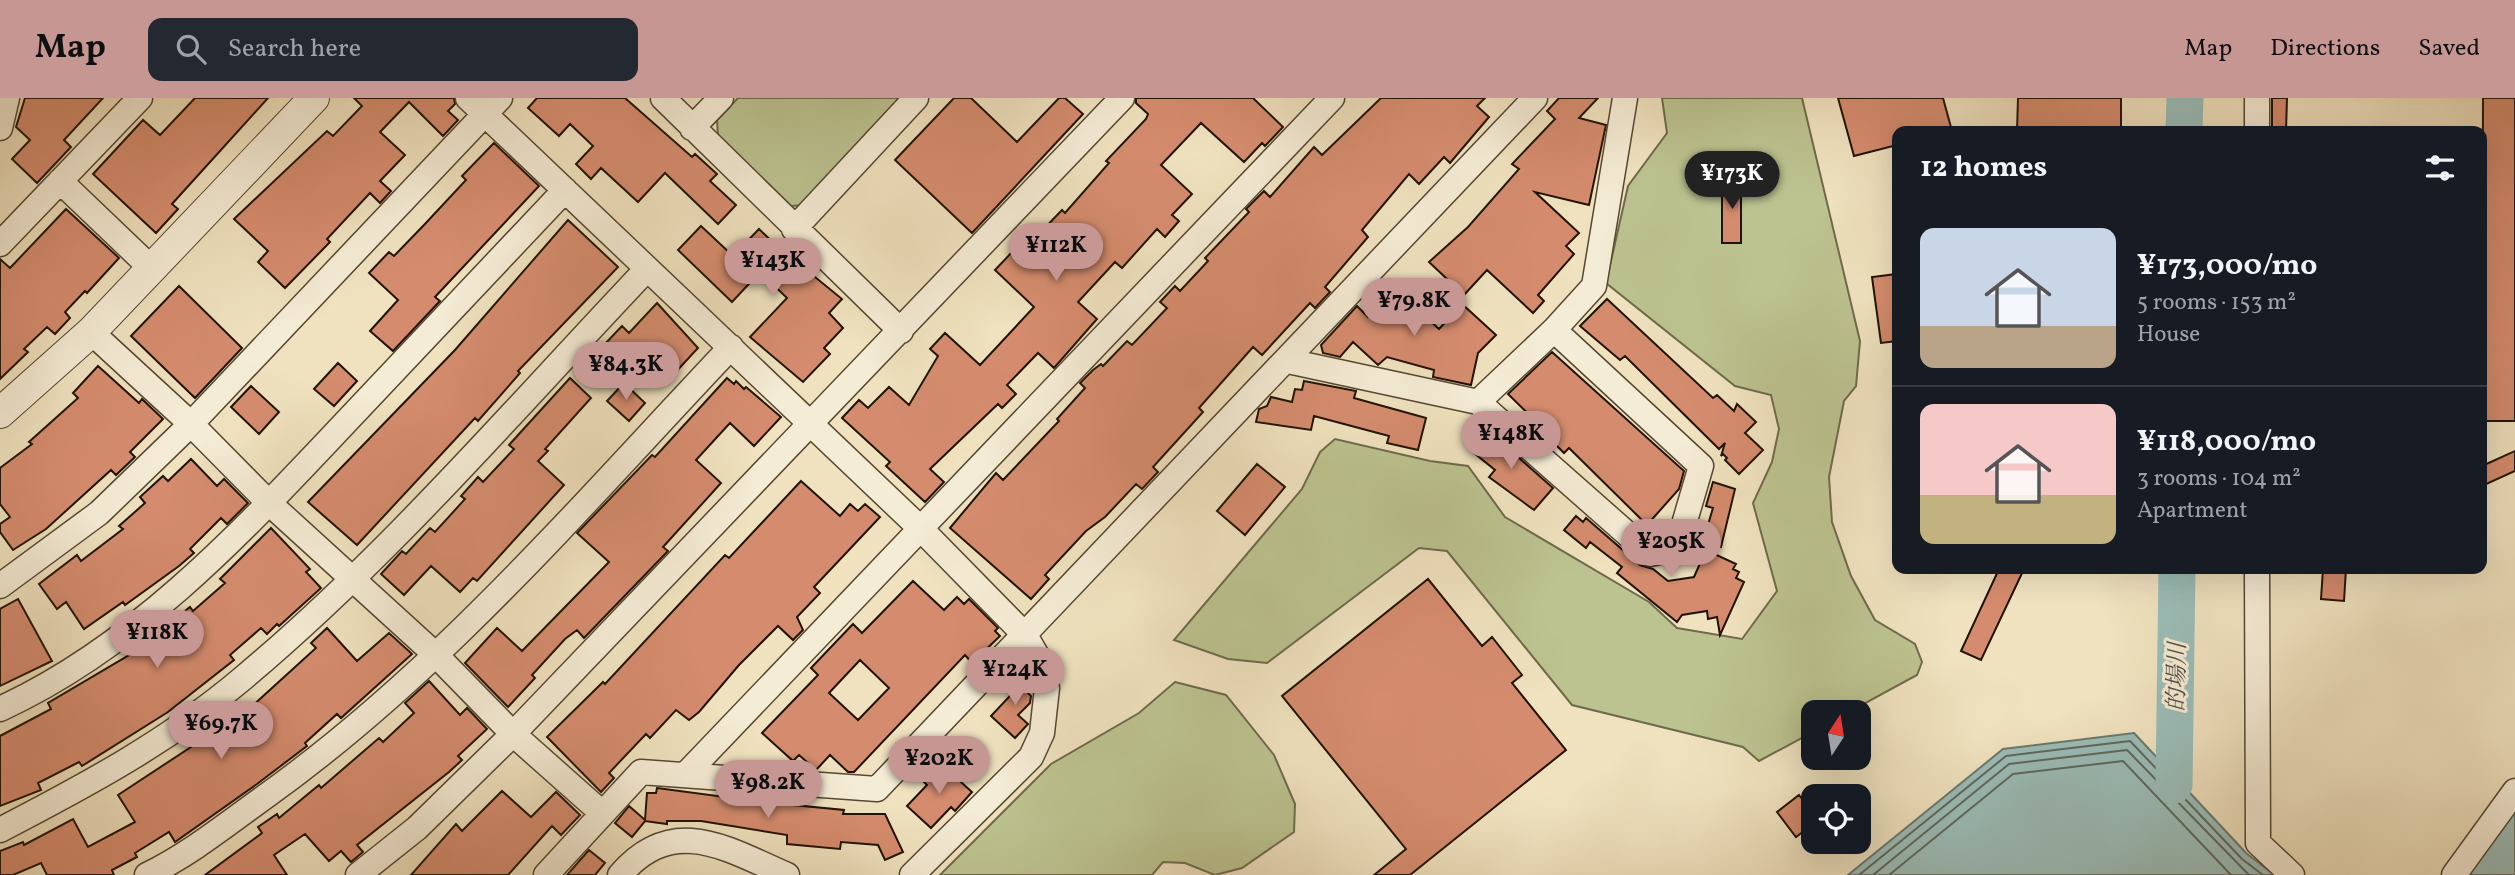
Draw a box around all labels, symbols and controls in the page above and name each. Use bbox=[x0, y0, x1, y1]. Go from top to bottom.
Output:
search box bbox=[148, 18, 638, 81]
text: Map bbox=[35, 26, 106, 72]
icon: search bbox=[172, 30, 210, 68]
text: Search here bbox=[228, 31, 361, 67]
text: Map bbox=[2184, 32, 2232, 66]
text: Directions bbox=[2270, 32, 2380, 66]
text: Saved bbox=[2418, 32, 2480, 66]
text: 12 homes bbox=[1920, 147, 2047, 189]
icon: filters bbox=[2421, 149, 2459, 187]
pin: ¥173K bbox=[1683, 152, 1781, 211]
text: ¥173K bbox=[1701, 158, 1763, 190]
pin: ¥112K bbox=[1007, 223, 1105, 283]
text: ¥112K bbox=[1025, 230, 1087, 262]
pin: ¥143K bbox=[724, 238, 822, 298]
text: ¥143K bbox=[740, 245, 806, 277]
text: ¥173,000/mo bbox=[2137, 245, 2317, 287]
icon: home bbox=[1976, 256, 2060, 340]
pin: ¥79.8K bbox=[1357, 278, 1471, 338]
text: ¥79.8K bbox=[1377, 285, 1451, 317]
text: 5 rooms · 153 m² bbox=[2137, 287, 2296, 319]
text: House bbox=[2137, 319, 2200, 351]
pin: ¥84.3K bbox=[569, 342, 683, 402]
text: ¥84.3K bbox=[589, 349, 663, 381]
pin: ¥148K bbox=[1462, 412, 1560, 471]
text: ¥148K bbox=[1478, 418, 1544, 450]
text: ¥118,000/mo bbox=[2137, 421, 2316, 463]
icon: home bbox=[1976, 432, 2060, 516]
text: 3 rooms · 104 m² bbox=[2137, 463, 2301, 495]
text: Apartment bbox=[2137, 495, 2248, 527]
pin: ¥205K bbox=[1622, 519, 1720, 579]
text: ¥205K bbox=[1637, 526, 1705, 558]
pin: ¥118K bbox=[108, 610, 206, 670]
text: ¥118K bbox=[126, 617, 188, 649]
water label: 的場川 bbox=[2161, 639, 2195, 712]
pin: ¥124K bbox=[966, 648, 1064, 707]
text: ¥124K bbox=[982, 654, 1048, 686]
north arrow bbox=[1801, 700, 1871, 770]
map controls bbox=[1801, 700, 1871, 854]
pin: ¥69.7K bbox=[164, 702, 278, 761]
text: ¥69.7K bbox=[184, 708, 258, 740]
pin: ¥202K bbox=[890, 736, 988, 796]
text: ¥202K bbox=[904, 743, 974, 775]
pin: ¥98.2K bbox=[711, 760, 825, 820]
text: ¥98.2K bbox=[731, 767, 805, 799]
button: locate bbox=[1801, 784, 1871, 854]

